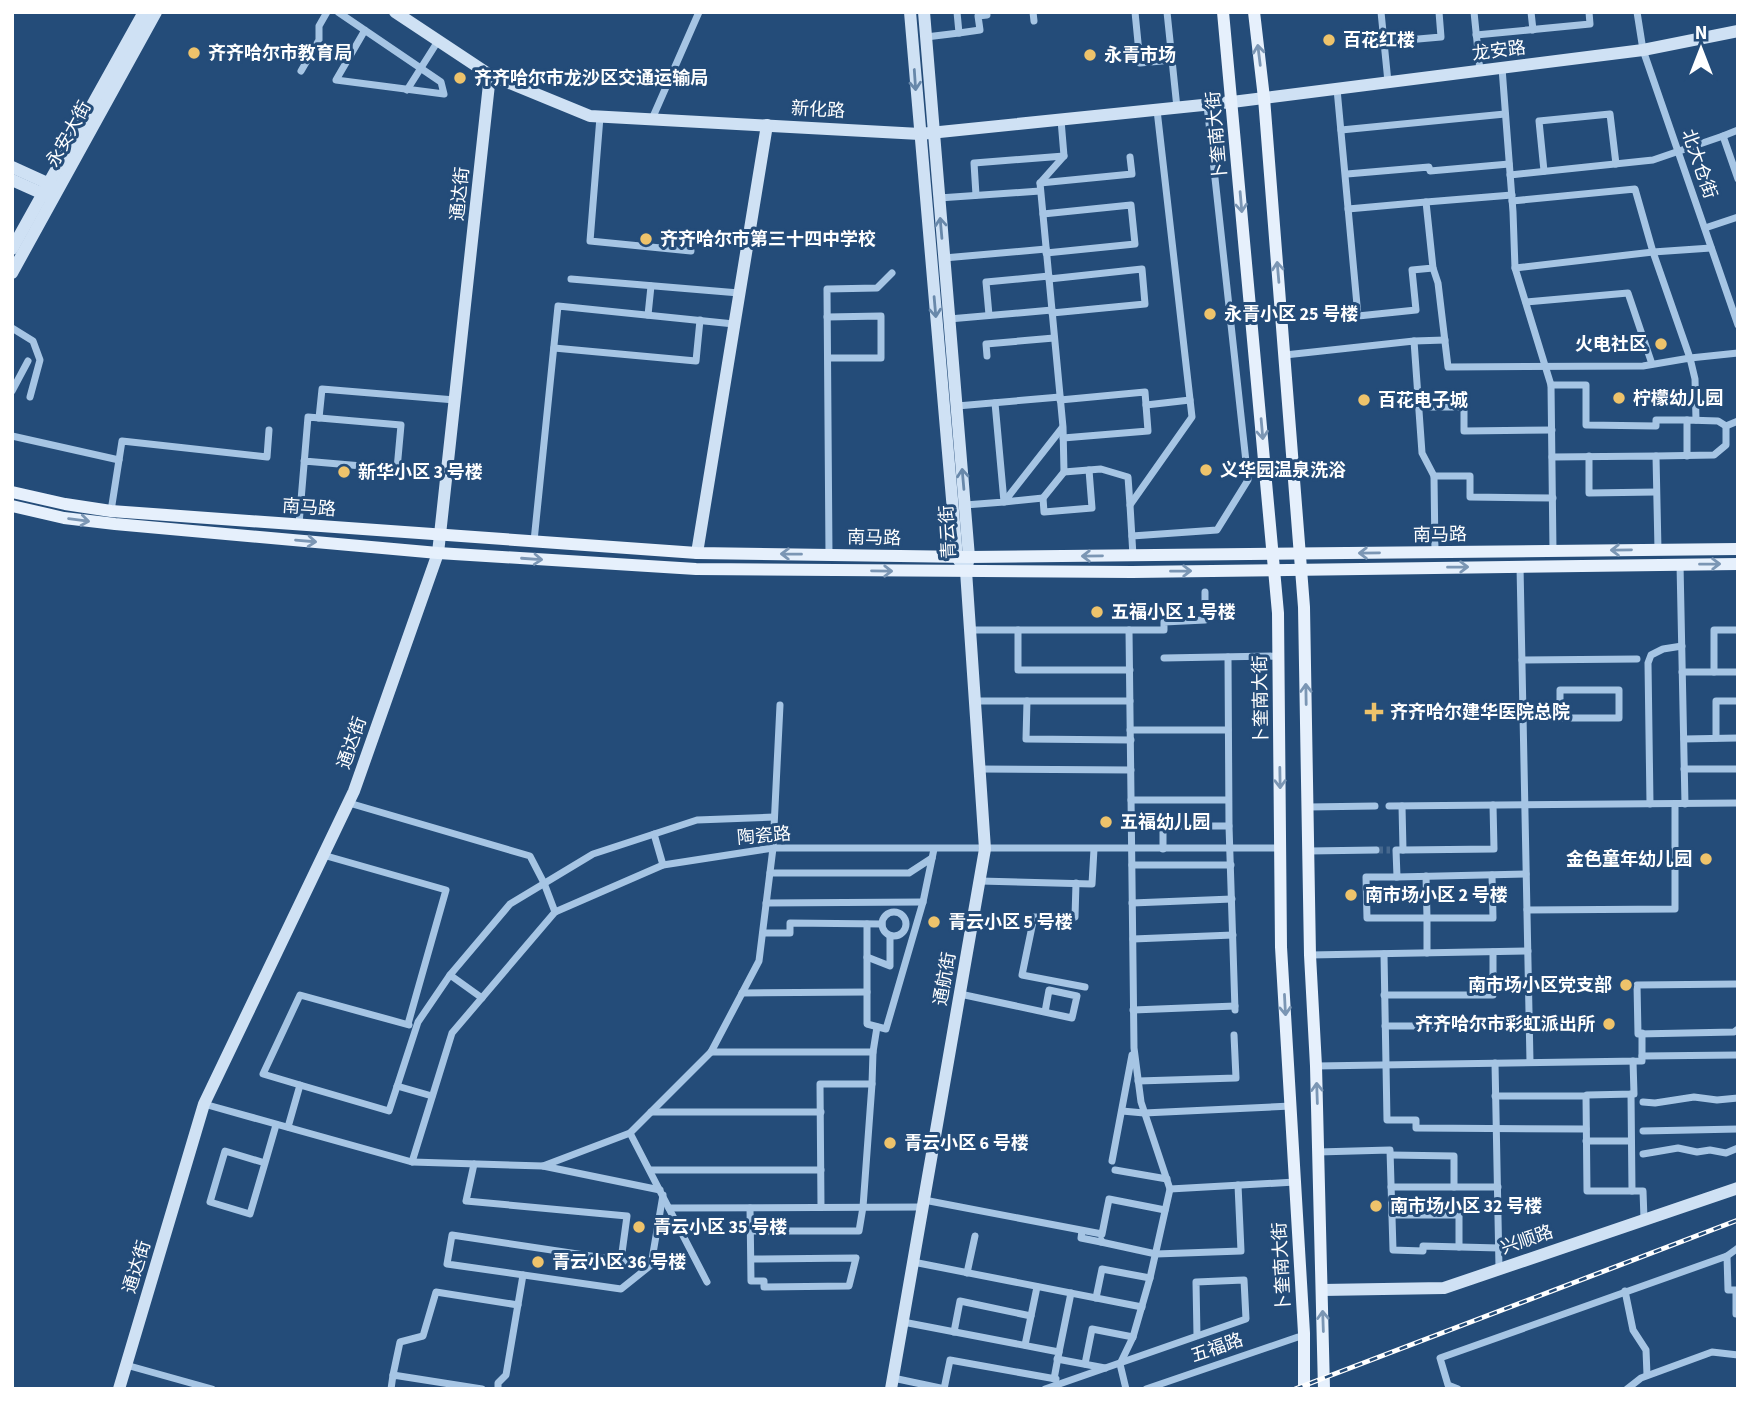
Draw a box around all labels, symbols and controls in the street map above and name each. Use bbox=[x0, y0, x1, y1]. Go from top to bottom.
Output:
north arrow bbox=[1666, 14, 1736, 84]
text: N bbox=[1695, 20, 1707, 47]
place label: 百花红楼 bbox=[1343, 28, 1415, 53]
marker: 百花红楼 bbox=[1321, 32, 1337, 48]
street label: 龙安路 bbox=[1471, 35, 1527, 67]
place label: 齐齐哈尔市教育局 bbox=[208, 41, 352, 66]
place label: 永青市场 bbox=[1104, 43, 1176, 68]
one-way arrow bbox=[1252, 44, 1265, 67]
marker: 齐齐哈尔市教育局 bbox=[186, 45, 202, 61]
marker: 永青市场 bbox=[1082, 47, 1098, 63]
place label: 齐齐哈尔市龙沙区交通运输局 bbox=[474, 66, 708, 91]
one-way arrow bbox=[909, 69, 922, 91]
marker: 齐齐哈尔市龙沙区交通运输局 bbox=[452, 70, 468, 86]
street label: 卜奎南大街 bbox=[1201, 90, 1233, 182]
street label: 永安大街 bbox=[41, 96, 97, 172]
street label: 新化路 bbox=[790, 96, 846, 124]
street label: 北大仓街 bbox=[1675, 126, 1723, 202]
street label: 通达街 bbox=[445, 166, 475, 222]
one-way arrow bbox=[1235, 190, 1248, 213]
one-way arrow bbox=[934, 217, 947, 240]
place label: 齐齐哈尔市第三十四中学校 bbox=[660, 227, 876, 252]
marker: 齐齐哈尔市第三十四中学校 bbox=[638, 231, 654, 247]
one-way arrow bbox=[1271, 261, 1284, 284]
one-way arrow bbox=[929, 295, 942, 318]
place label: 永青小区 25 号楼 bbox=[1224, 302, 1358, 327]
marker: 永青小区 25 号楼 bbox=[1202, 306, 1218, 322]
place label: 火电社区 bbox=[1575, 332, 1647, 357]
marker: 火电社区 bbox=[1653, 336, 1669, 352]
place label: 柠檬幼儿园 bbox=[1633, 386, 1723, 411]
place label: 百花电子城 bbox=[1378, 388, 1468, 413]
marker: 柠檬幼儿园 bbox=[1611, 390, 1627, 406]
marker: 百花电子城 bbox=[1356, 392, 1372, 408]
one-way arrow bbox=[1256, 417, 1269, 439]
place label: 义华园温泉洗浴 bbox=[1220, 458, 1346, 483]
place label: 新华小区 3 号楼 bbox=[358, 460, 483, 485]
marker: 义华园温泉洗浴 bbox=[1198, 462, 1214, 478]
marker: 新华小区 3 号楼 bbox=[336, 464, 352, 480]
one-way arrow bbox=[956, 469, 969, 491]
street label: 南马路 bbox=[281, 494, 337, 522]
street label: 青云街 bbox=[934, 504, 962, 560]
one-way arrow bbox=[67, 514, 90, 527]
street label: 南马路 bbox=[1413, 522, 1467, 548]
street label: 南马路 bbox=[847, 525, 901, 551]
one-way arrow bbox=[294, 535, 316, 548]
one-way arrow bbox=[1609, 543, 1632, 557]
one-way arrow bbox=[1357, 546, 1380, 560]
one-way arrow bbox=[780, 547, 803, 561]
one-way arrow bbox=[1081, 549, 1104, 563]
one-way arrow bbox=[521, 552, 544, 565]
one-way arrow bbox=[1698, 557, 1721, 571]
one-way arrow bbox=[1446, 561, 1469, 574]
one-way arrow bbox=[870, 564, 893, 577]
one-way arrow bbox=[1170, 564, 1193, 578]
place label: 五福小区 1 号楼 bbox=[1111, 600, 1236, 625]
marker: 五福小区 1 号楼 bbox=[1089, 604, 1105, 620]
street label: 卜奎南大街 bbox=[1248, 655, 1274, 745]
one-way arrow bbox=[1299, 683, 1313, 706]
place label: 齐齐哈尔建华医院总院 bbox=[1390, 700, 1570, 725]
marker: 齐齐哈尔建华医院总院 bbox=[1364, 702, 1384, 722]
street label: 通达街 bbox=[331, 713, 373, 773]
one-way arrow bbox=[1273, 766, 1286, 789]
place label: 五福幼儿园 bbox=[1120, 810, 1210, 835]
marker: 五福幼儿园 bbox=[1098, 814, 1114, 830]
street label: 陶瓷路 bbox=[736, 821, 792, 851]
place label: 金色童年幼儿园 bbox=[1566, 847, 1692, 872]
marker: 金色童年幼儿园 bbox=[1698, 851, 1714, 867]
place label: 南市场小区 2 号楼 bbox=[1365, 883, 1508, 908]
marker: 南市场小区 2 号楼 bbox=[1343, 887, 1359, 903]
place label: 青云小区 5 号楼 bbox=[948, 910, 1073, 935]
marker: 青云小区 5 号楼 bbox=[926, 914, 942, 930]
street label: 通航街 bbox=[928, 950, 962, 1008]
place label: 南市场小区党支部 bbox=[1468, 973, 1612, 998]
marker: 南市场小区党支部 bbox=[1618, 977, 1634, 993]
one-way arrow bbox=[1278, 994, 1291, 1017]
place label: 齐齐哈尔市彩虹派出所 bbox=[1415, 1012, 1595, 1037]
marker: 齐齐哈尔市彩虹派出所 bbox=[1601, 1016, 1617, 1032]
one-way arrow bbox=[1310, 1082, 1323, 1105]
place label: 青云小区 6 号楼 bbox=[904, 1131, 1029, 1156]
marker: 青云小区 6 号楼 bbox=[882, 1135, 898, 1151]
place label: 南市场小区 32 号楼 bbox=[1390, 1194, 1542, 1219]
marker: 南市场小区 32 号楼 bbox=[1368, 1198, 1384, 1214]
place label: 青云小区 35 号楼 bbox=[653, 1215, 787, 1240]
marker: 青云小区 35 号楼 bbox=[631, 1219, 647, 1235]
street label: 兴顺路 bbox=[1497, 1219, 1557, 1261]
street label: 卜奎南大街 bbox=[1267, 1221, 1297, 1313]
street label: 通达街 bbox=[117, 1238, 157, 1296]
place label: 青云小区 36 号楼 bbox=[552, 1250, 686, 1275]
marker: 青云小区 36 号楼 bbox=[530, 1254, 546, 1270]
one-way arrow bbox=[1316, 1309, 1329, 1332]
street label: 五福路 bbox=[1187, 1327, 1247, 1369]

